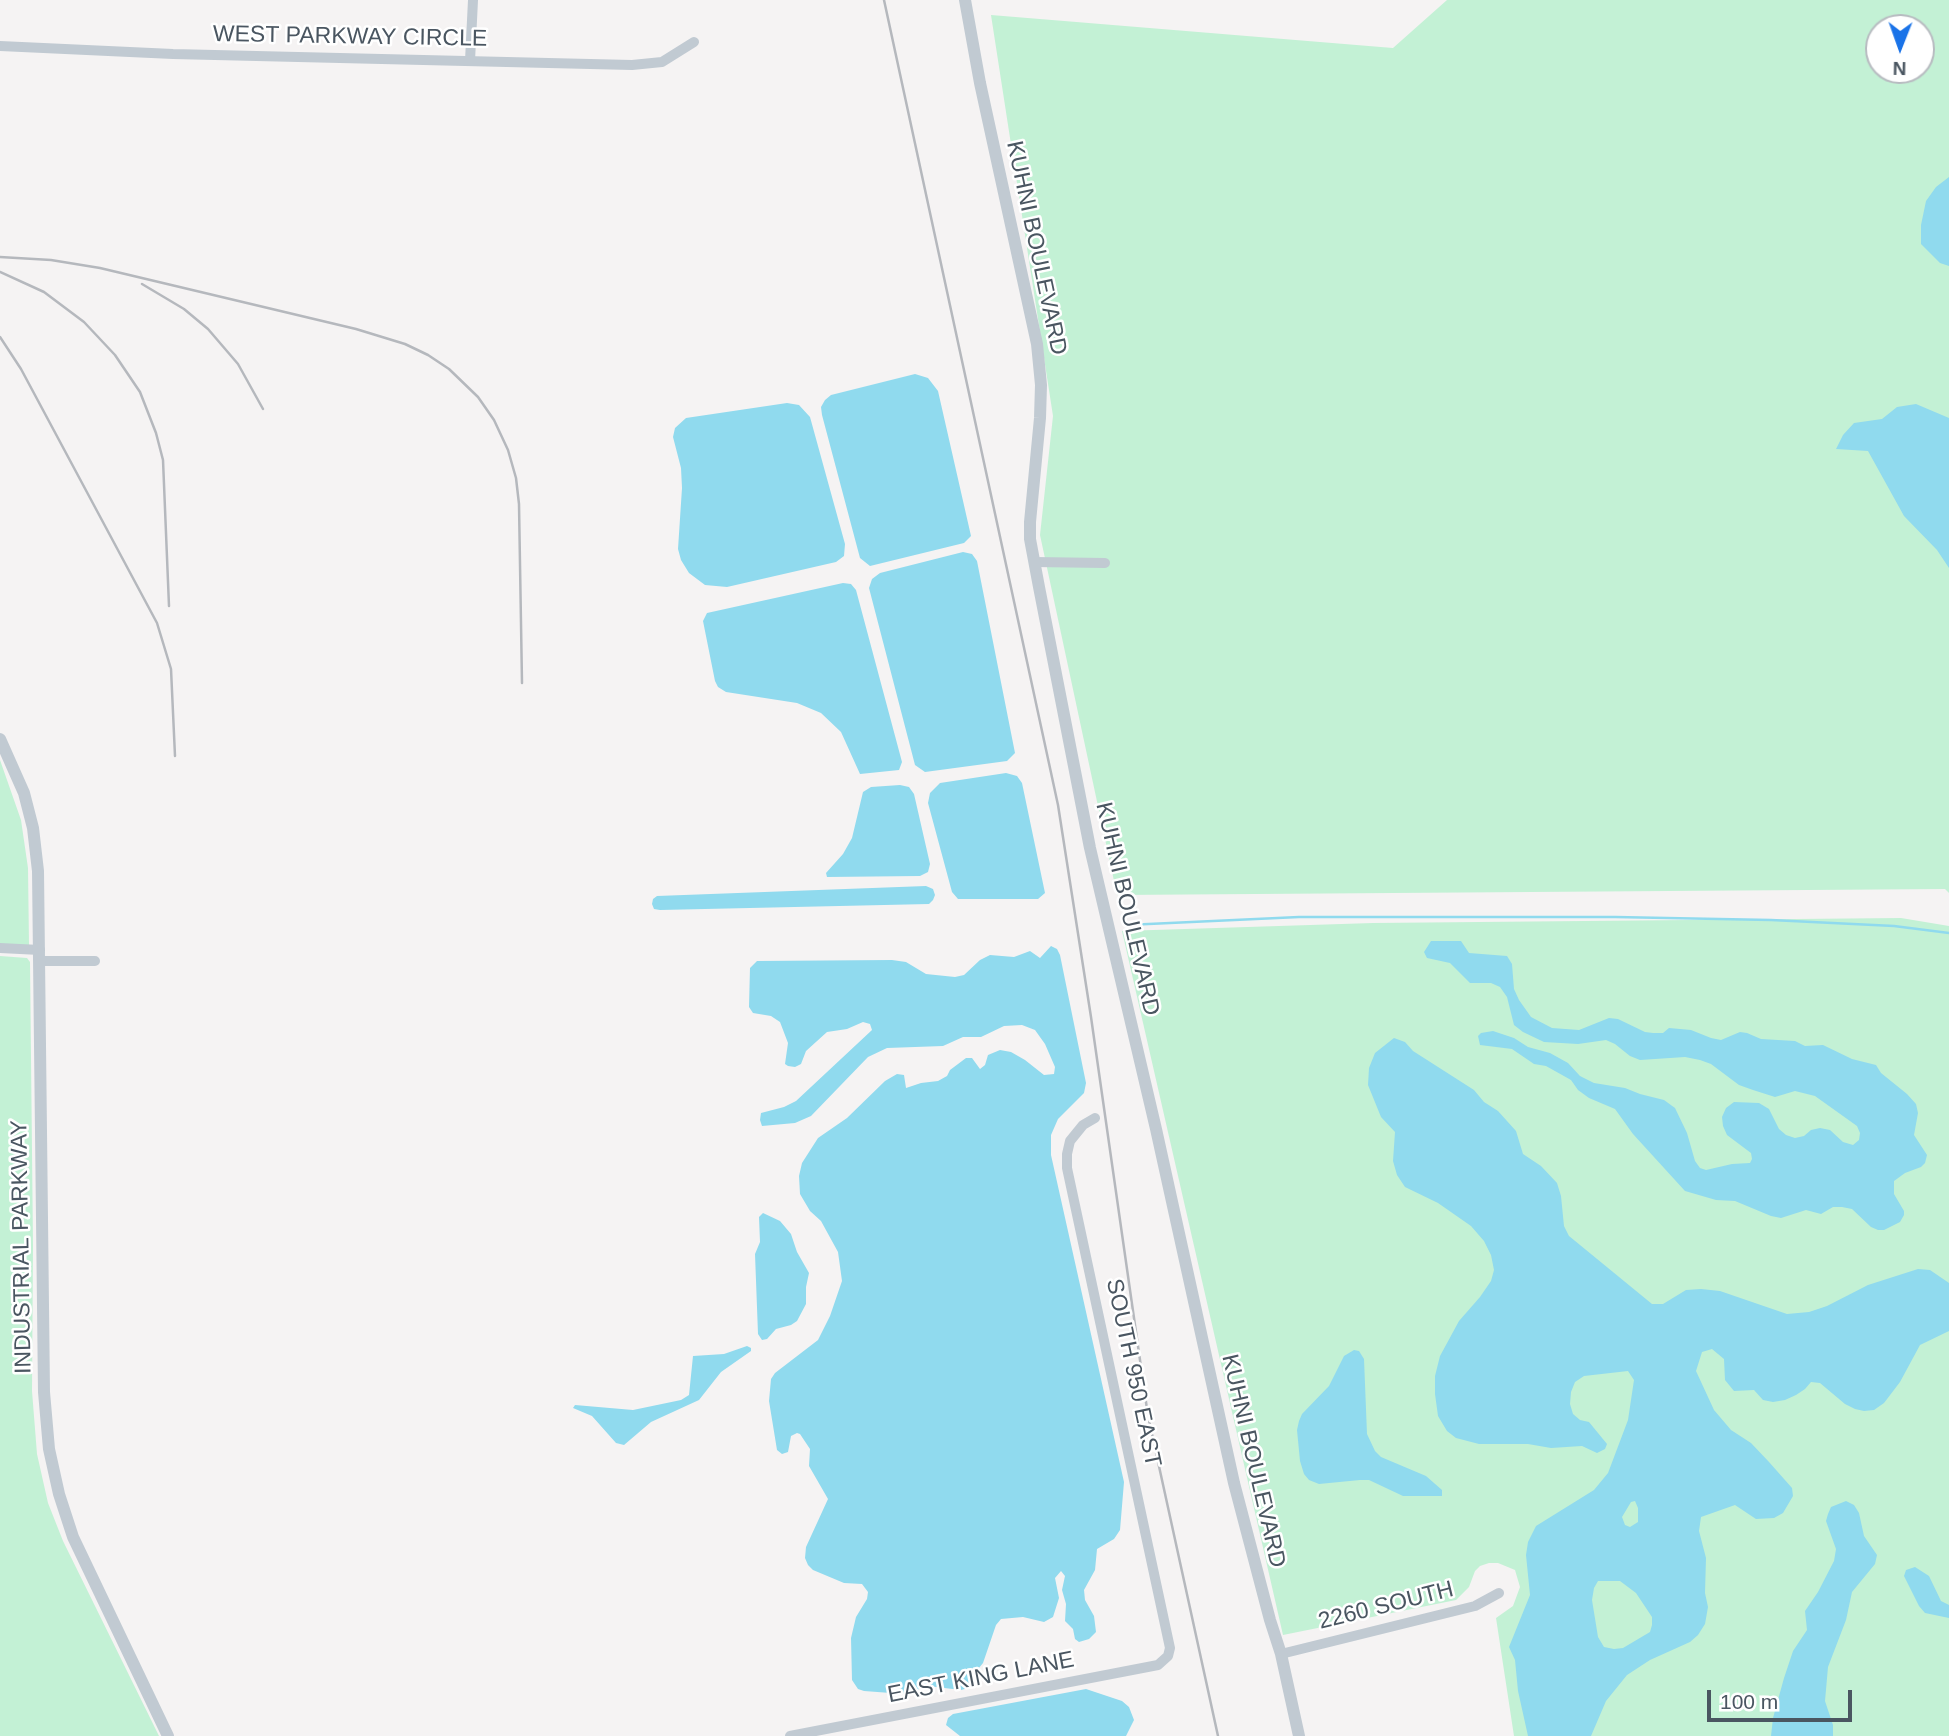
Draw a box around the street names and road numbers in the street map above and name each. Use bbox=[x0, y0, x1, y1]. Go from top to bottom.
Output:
street label: WEST PARKWAY CIRCLE bbox=[213, 21, 487, 53]
street label: KUHNI BOULEVARD bbox=[1000, 138, 1072, 358]
street label: KUHNI BOULEVARD bbox=[1089, 800, 1165, 1018]
street label: INDUSTRIAL PARKWAY bbox=[6, 1120, 38, 1374]
street label: SOUTH 950 EAST bbox=[1100, 1276, 1166, 1470]
street label: KUHNI BOULEVARD bbox=[1215, 1352, 1291, 1570]
street label: 2260 SOUTH bbox=[1316, 1576, 1456, 1636]
street label: EAST KING LANE bbox=[886, 1646, 1076, 1710]

